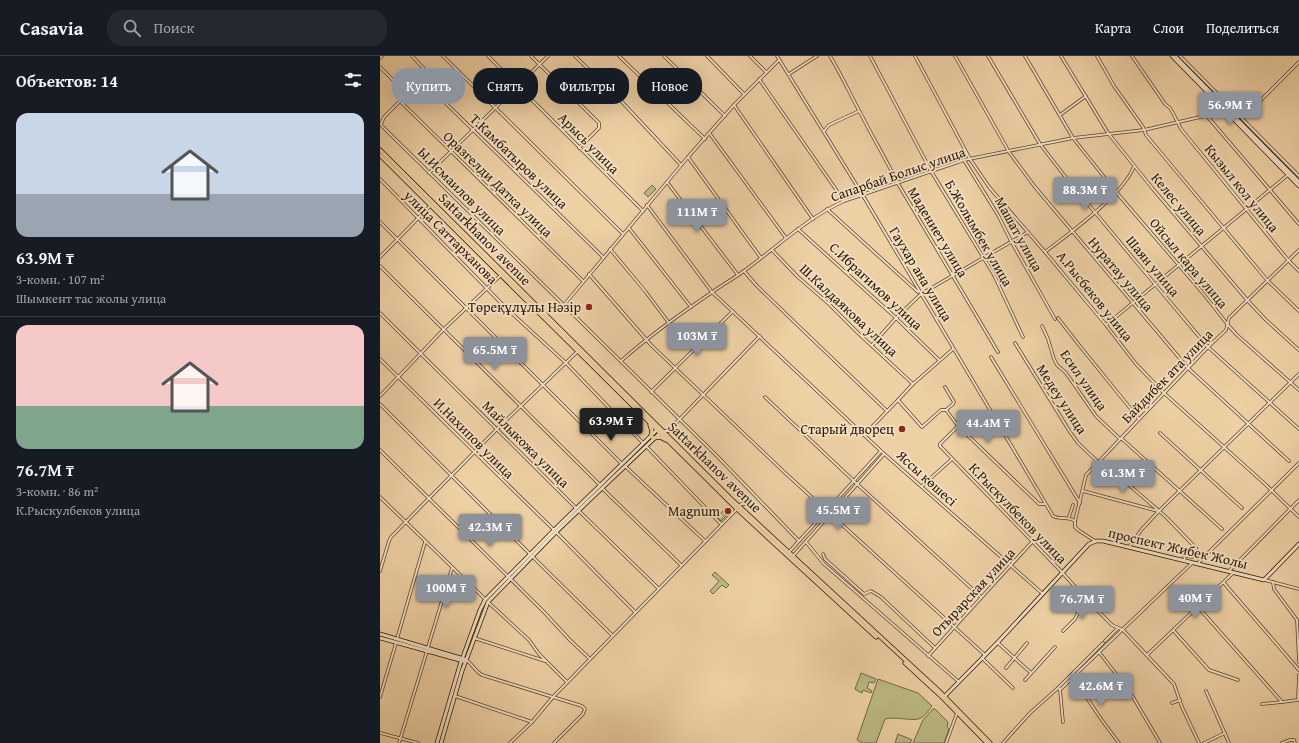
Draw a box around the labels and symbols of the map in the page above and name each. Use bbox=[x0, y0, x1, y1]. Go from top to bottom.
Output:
pin: 56.9M ₸ bbox=[1193, 92, 1267, 126]
street label: Арысь улица bbox=[554, 108, 624, 178]
street label: Т.Камбатыров улица bbox=[466, 109, 573, 213]
street label: Оразгелди Датка улица bbox=[439, 126, 557, 242]
street label: Кызыл кол улица bbox=[1200, 140, 1284, 237]
street label: Сапарбай Болыс улица bbox=[828, 141, 968, 206]
street label: Ы.Исмаилов улица bbox=[413, 142, 511, 240]
street label: Келес улица bbox=[1147, 168, 1211, 240]
street label: Б.Жолымбек улица bbox=[940, 176, 1018, 290]
pin: 88.3M ₸ bbox=[1048, 177, 1122, 211]
street label: Мадениет улица bbox=[903, 183, 973, 281]
street label: улица Саттарханова bbox=[399, 185, 503, 289]
street label: Sattarkhanov avenue bbox=[434, 188, 536, 290]
street label: Машат улица bbox=[990, 193, 1048, 275]
pin: 111M ₸ bbox=[664, 199, 730, 233]
street label: Ойсыл кара улица bbox=[1145, 213, 1233, 313]
street label: Гаухар ана улица bbox=[885, 223, 957, 325]
street label: Шаян улица bbox=[1121, 231, 1185, 301]
street label: Нуратау улица bbox=[1084, 232, 1158, 316]
street label: С.Ибрагимов улица bbox=[825, 237, 927, 335]
street label: А.Рысбеков улица bbox=[1052, 246, 1138, 346]
street label: Ш.Калдаякова улица bbox=[795, 259, 903, 361]
place label: Төреқұлұлы Нәзір bbox=[468, 297, 581, 317]
marker: Төреқұлұлы Нәзір bbox=[584, 302, 594, 312]
pin: 103M ₸ bbox=[664, 323, 730, 357]
street label: Байдибек ата улица bbox=[1117, 324, 1217, 428]
pin: 65.5M ₸ bbox=[458, 337, 532, 371]
street label: Есил улица bbox=[1056, 346, 1113, 415]
street label: Медеу улица bbox=[1032, 360, 1092, 438]
street label: И.Нахипов улица bbox=[429, 393, 519, 483]
street label: Майлыкожа улица bbox=[478, 396, 574, 492]
pin: 63.9M ₸ bbox=[574, 408, 648, 442]
pin: 44.4M ₸ bbox=[951, 410, 1025, 444]
street label: Sattarkhanov avenue bbox=[664, 417, 767, 517]
place label: Старый дворец bbox=[801, 419, 894, 439]
marker: Старый дворец bbox=[897, 424, 907, 434]
street label: Яссы көшесі bbox=[892, 445, 962, 511]
street label: К.Рыскулбеков улица bbox=[964, 458, 1072, 568]
pin: 61.3M ₸ bbox=[1086, 460, 1160, 494]
pin: 45.5M ₸ bbox=[801, 497, 875, 531]
place label: Magnum bbox=[668, 501, 721, 521]
marker: Magnum bbox=[723, 506, 733, 516]
pin: 42.3M ₸ bbox=[453, 514, 527, 548]
street label: проспект Жибек Жолы bbox=[1106, 522, 1250, 574]
street label: Отырарская улица bbox=[926, 543, 1020, 641]
pin: 100M ₸ bbox=[413, 575, 479, 609]
pin: 40M ₸ bbox=[1167, 585, 1223, 619]
pin: 76.7M ₸ bbox=[1045, 586, 1119, 620]
pin: 42.6M ₸ bbox=[1064, 673, 1138, 707]

